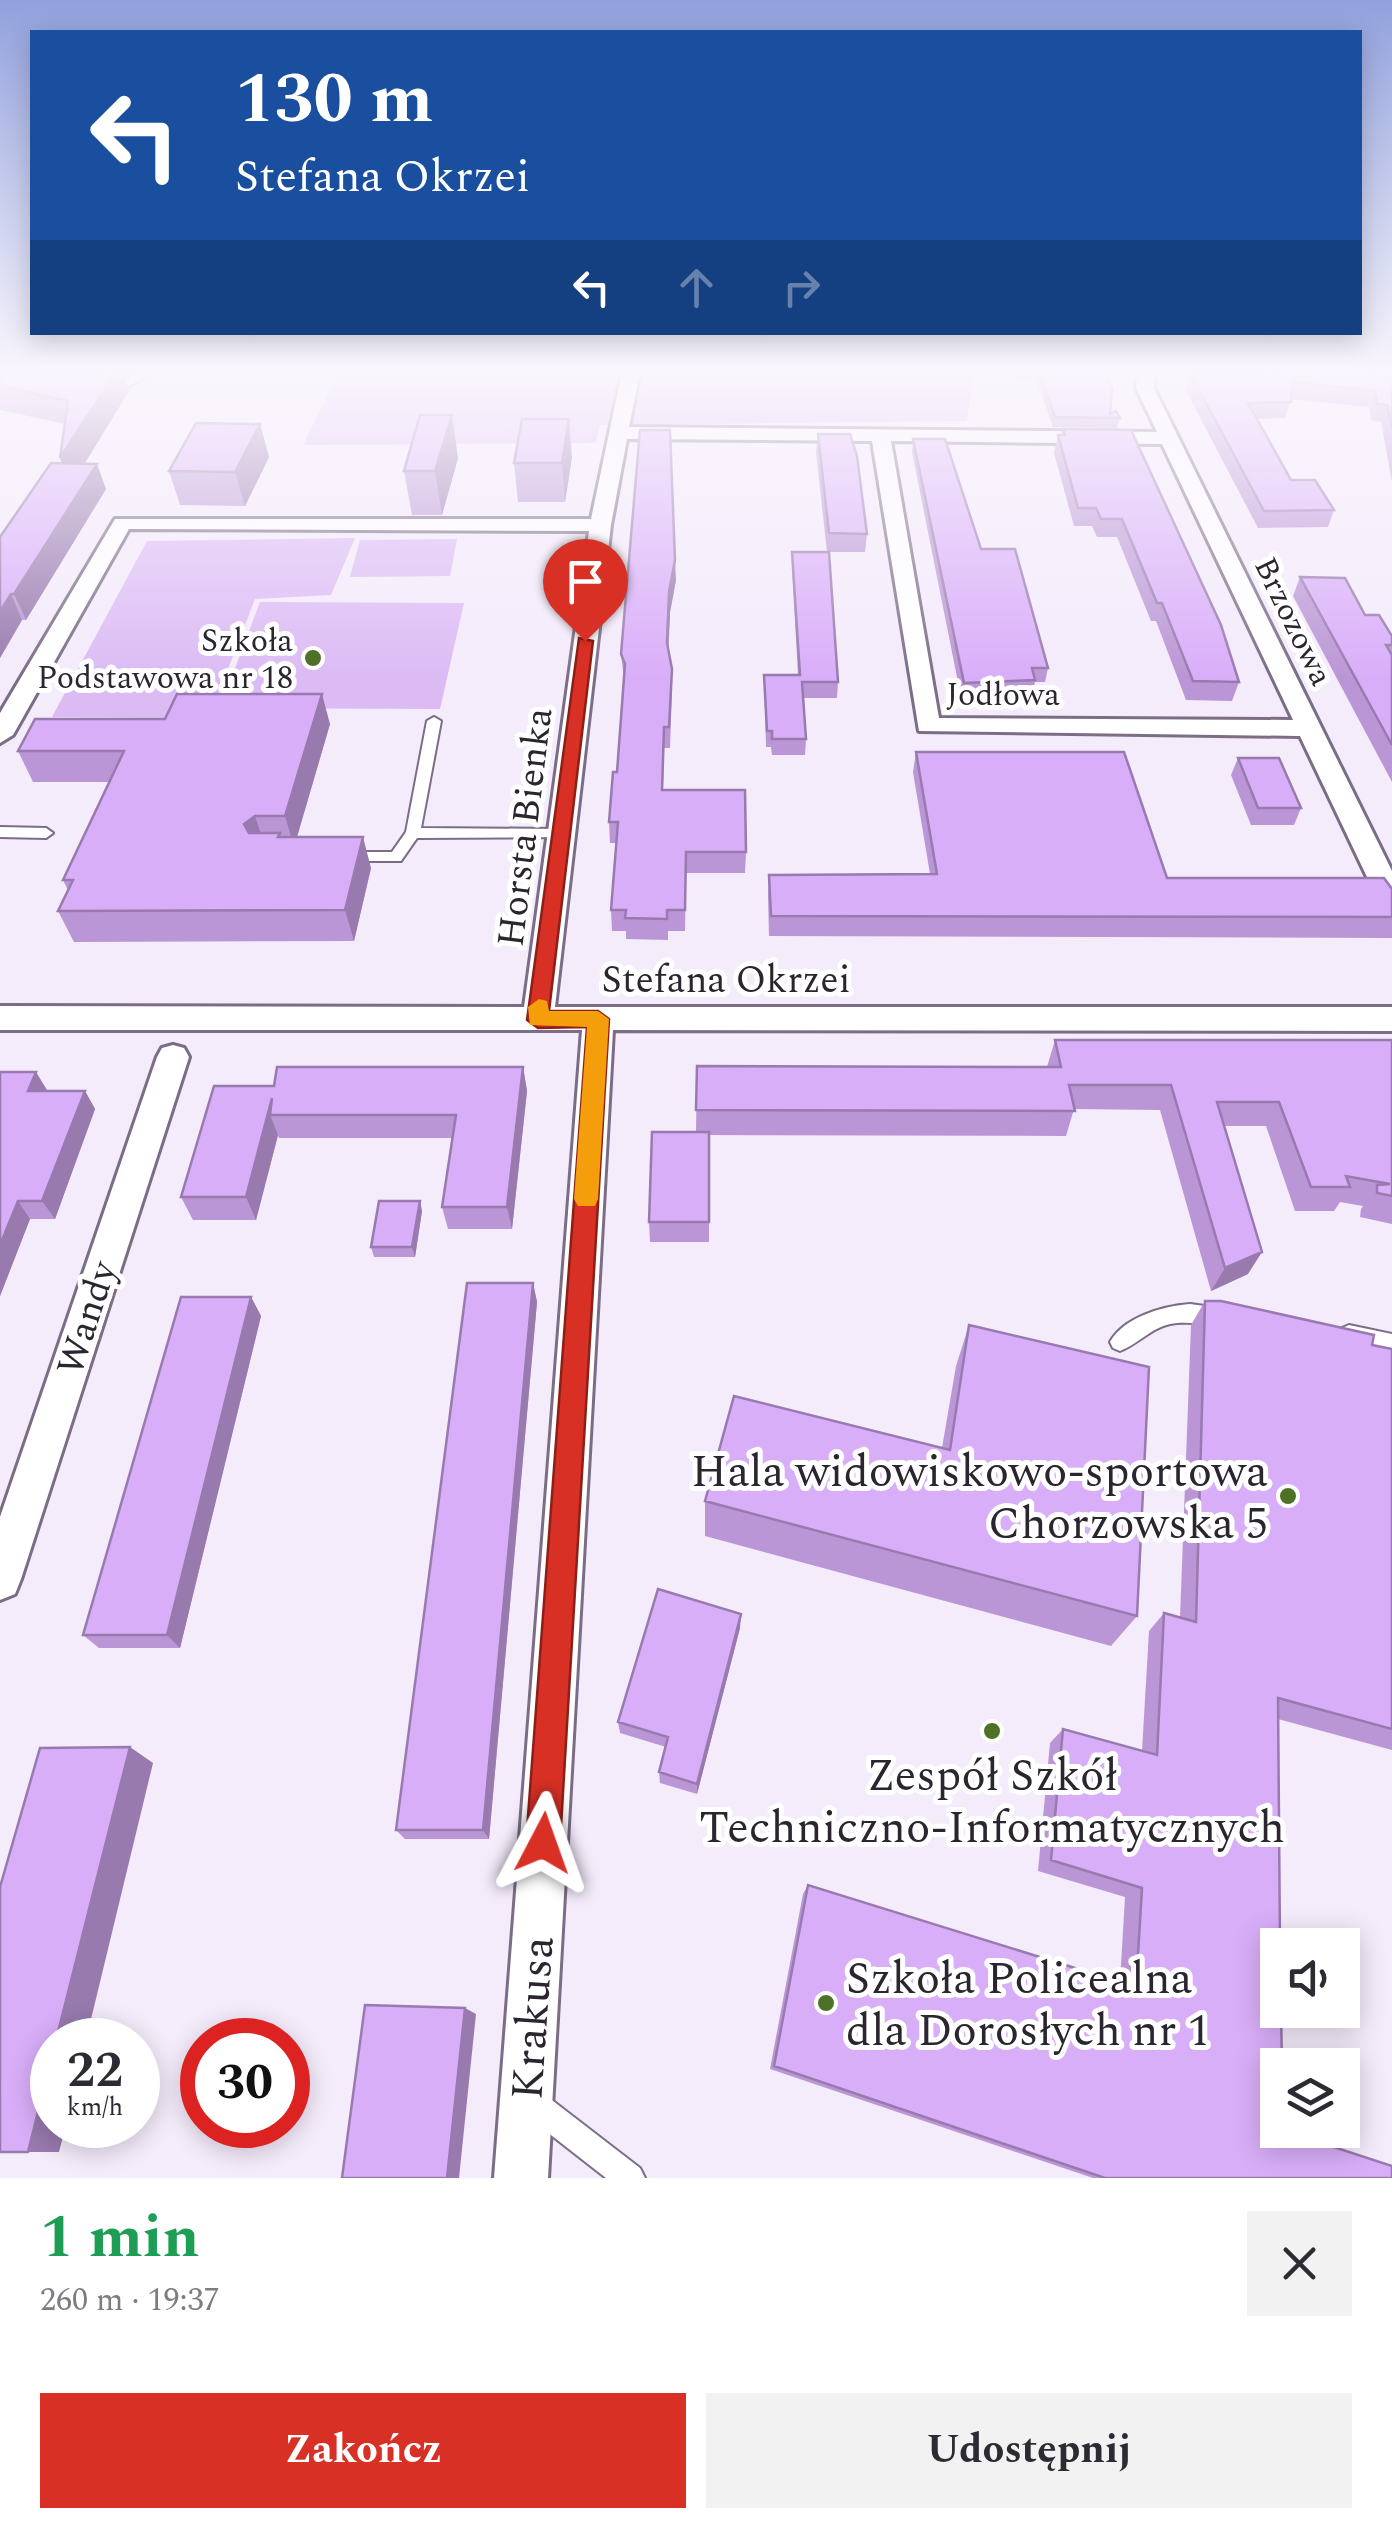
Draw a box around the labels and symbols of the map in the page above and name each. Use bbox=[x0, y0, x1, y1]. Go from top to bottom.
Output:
pin bbox=[543, 539, 628, 642]
street label: Brzozowa bbox=[1240, 549, 1345, 695]
place label: Szkoła Podstawowa nr 18 bbox=[37, 617, 293, 703]
marker: Szkoła Podstawowa nr 18 bbox=[302, 647, 324, 669]
street label: Jodłowa bbox=[946, 671, 1060, 720]
street label: Horsta Bienka bbox=[483, 704, 569, 950]
street label: Stefana Okrzei bbox=[601, 952, 851, 1010]
street label: Wandy bbox=[42, 1252, 134, 1383]
place label: Hala widowiskowo-sportowa Chorzowska 5 bbox=[691, 1438, 1268, 1559]
marker: Hala widowiskowo-sportowa Chorzowska 5 bbox=[1277, 1485, 1299, 1507]
marker: Zespół Szkół Techniczno-Informatycznych bbox=[981, 1720, 1003, 1742]
place label: Zespół Szkół Techniczno-Informatycznych bbox=[699, 1742, 1285, 1863]
position arrow bbox=[491, 1791, 595, 1895]
street label: Krakusa bbox=[493, 1934, 574, 2102]
place label: Szkoła Policealna dla Dorosłych nr 1 bbox=[846, 1945, 1210, 2066]
marker: Szkoła Policealna dla Dorosłych nr 1 bbox=[815, 1992, 837, 2014]
speed limit sign: 30 bbox=[180, 2018, 310, 2148]

